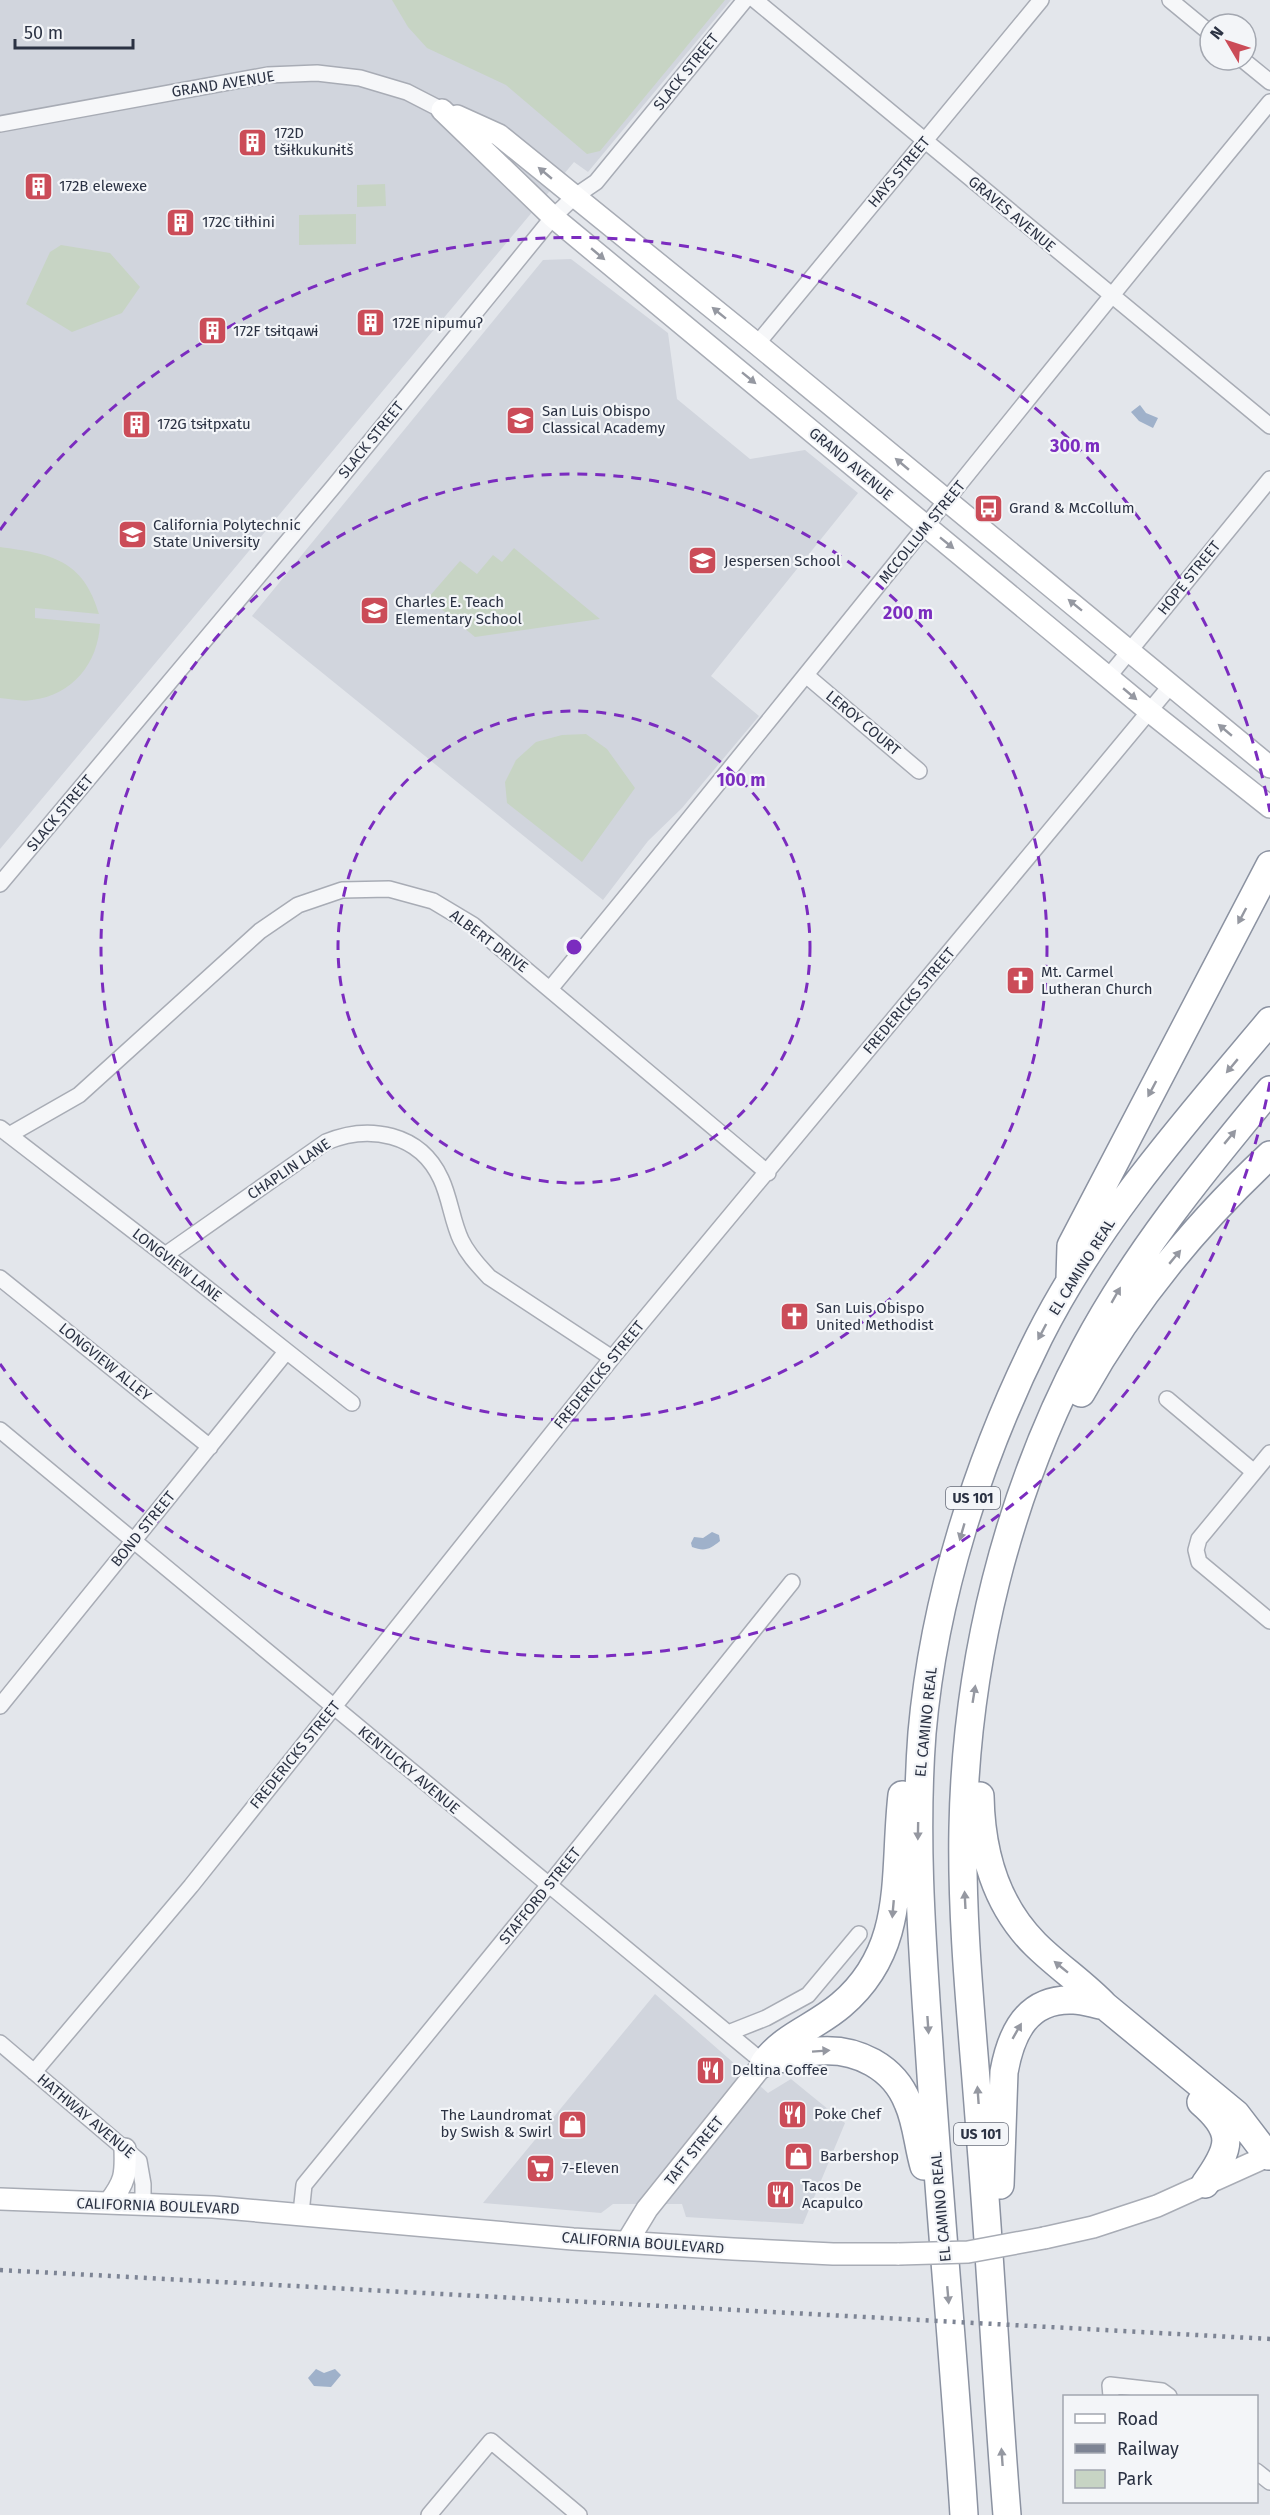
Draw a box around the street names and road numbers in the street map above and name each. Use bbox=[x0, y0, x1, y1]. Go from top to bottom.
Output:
street label: SLACK STREET bbox=[649, 30, 723, 114]
street label: GRAND AVENUE bbox=[170, 67, 276, 101]
street label: HAYS STREET bbox=[864, 133, 934, 211]
street label: GRAVES AVENUE bbox=[965, 172, 1059, 256]
street label: SLACK STREET bbox=[334, 398, 408, 482]
street label: GRAND AVENUE bbox=[805, 424, 897, 504]
street label: MCCOLLUM STREET bbox=[875, 477, 969, 587]
street label: HOPE STREET bbox=[1154, 537, 1224, 619]
street label: LEROY COURT bbox=[822, 687, 904, 759]
street label: SLACK STREET bbox=[23, 771, 97, 855]
street label: ALBERT DRIVE bbox=[446, 906, 532, 976]
street label: FREDERICKS STREET bbox=[859, 944, 959, 1058]
street label: CHAPLIN LANE bbox=[244, 1135, 334, 1203]
street label: EL CAMINO REAL bbox=[1045, 1215, 1119, 1319]
street label: LONGVIEW LANE bbox=[129, 1225, 225, 1305]
street label: FREDERICKS STREET bbox=[550, 1317, 648, 1432]
street label: LONGVIEW ALLEY bbox=[55, 1319, 155, 1405]
street label: BOND STREET bbox=[107, 1487, 179, 1570]
road number: US 101 bbox=[946, 1487, 1000, 1509]
street label: EL CAMINO REAL bbox=[911, 1666, 941, 1778]
street label: FREDERICKS STREET bbox=[246, 1697, 344, 1812]
street label: KENTUCKY AVENUE bbox=[354, 1722, 464, 1818]
street label: STAFFORD STREET bbox=[495, 1844, 585, 1948]
street label: HATHWAY AVENUE bbox=[34, 2070, 138, 2162]
street label: TAFT STREET bbox=[661, 2113, 727, 2189]
road number: US 101 bbox=[954, 2123, 1008, 2145]
street label: EL CAMINO REAL bbox=[927, 2151, 955, 2263]
street label: CALIFORNIA BOULEVARD bbox=[76, 2194, 240, 2218]
street label: CALIFORNIA BOULEVARD bbox=[561, 2228, 725, 2258]

